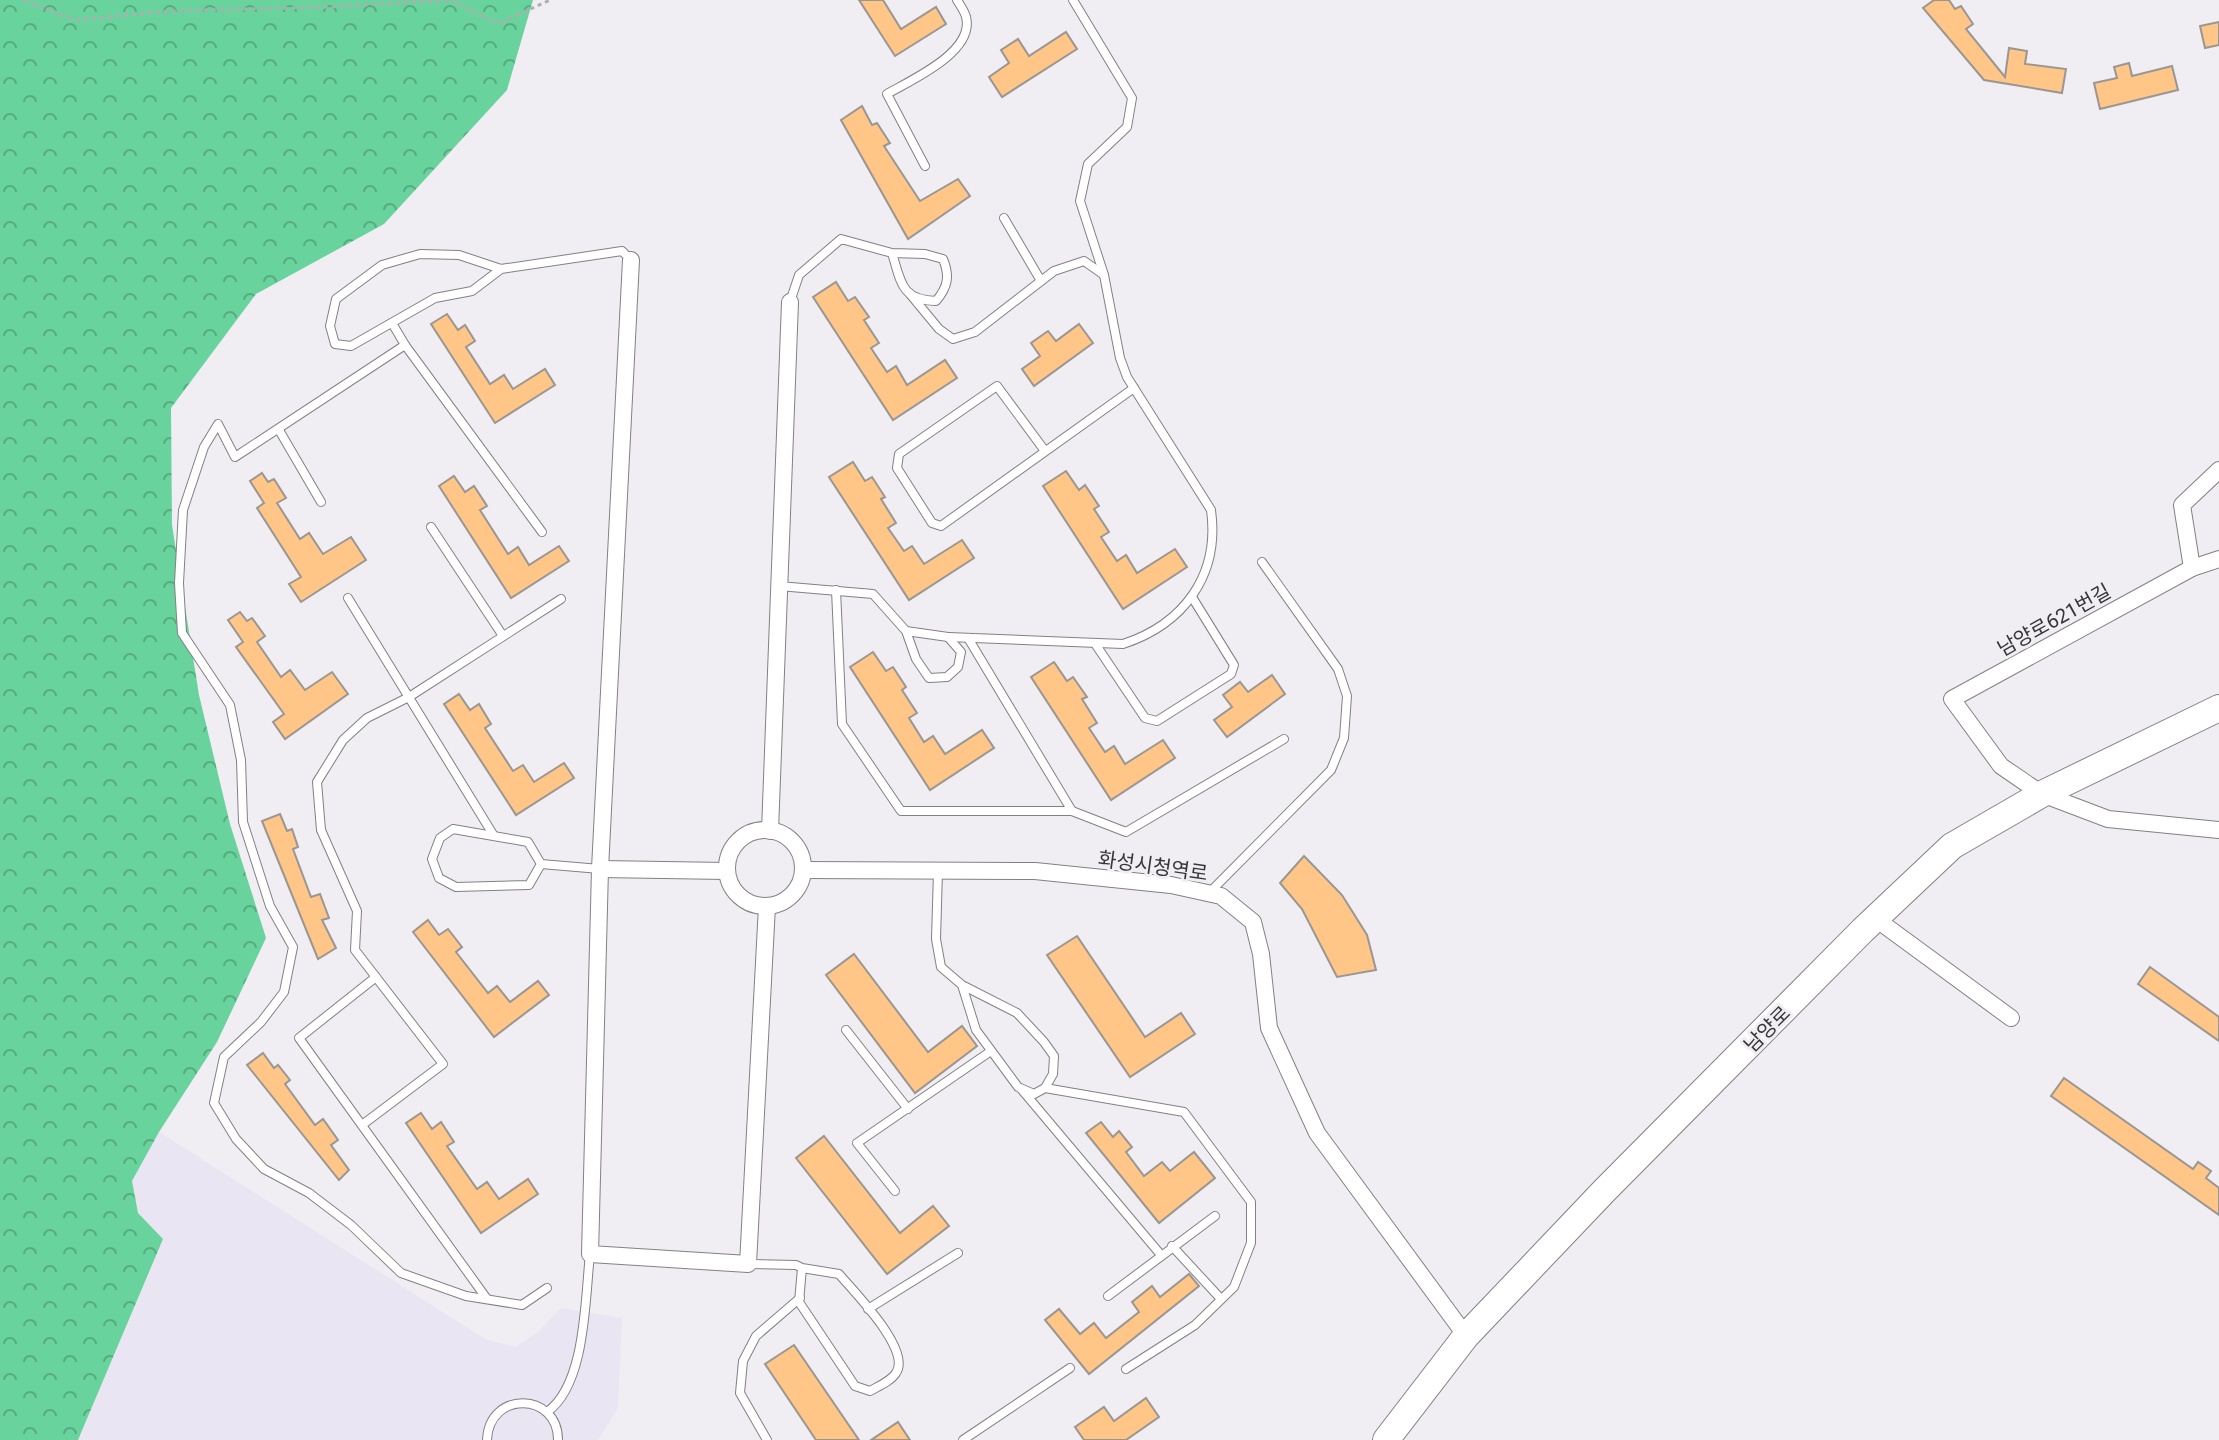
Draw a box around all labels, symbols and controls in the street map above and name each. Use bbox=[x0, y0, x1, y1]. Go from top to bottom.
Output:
street label: 남양로621번길 bbox=[1993, 579, 2115, 661]
street label: 화성시청역로 bbox=[1097, 846, 1209, 886]
street label: 남양로 bbox=[1739, 1001, 1795, 1057]

